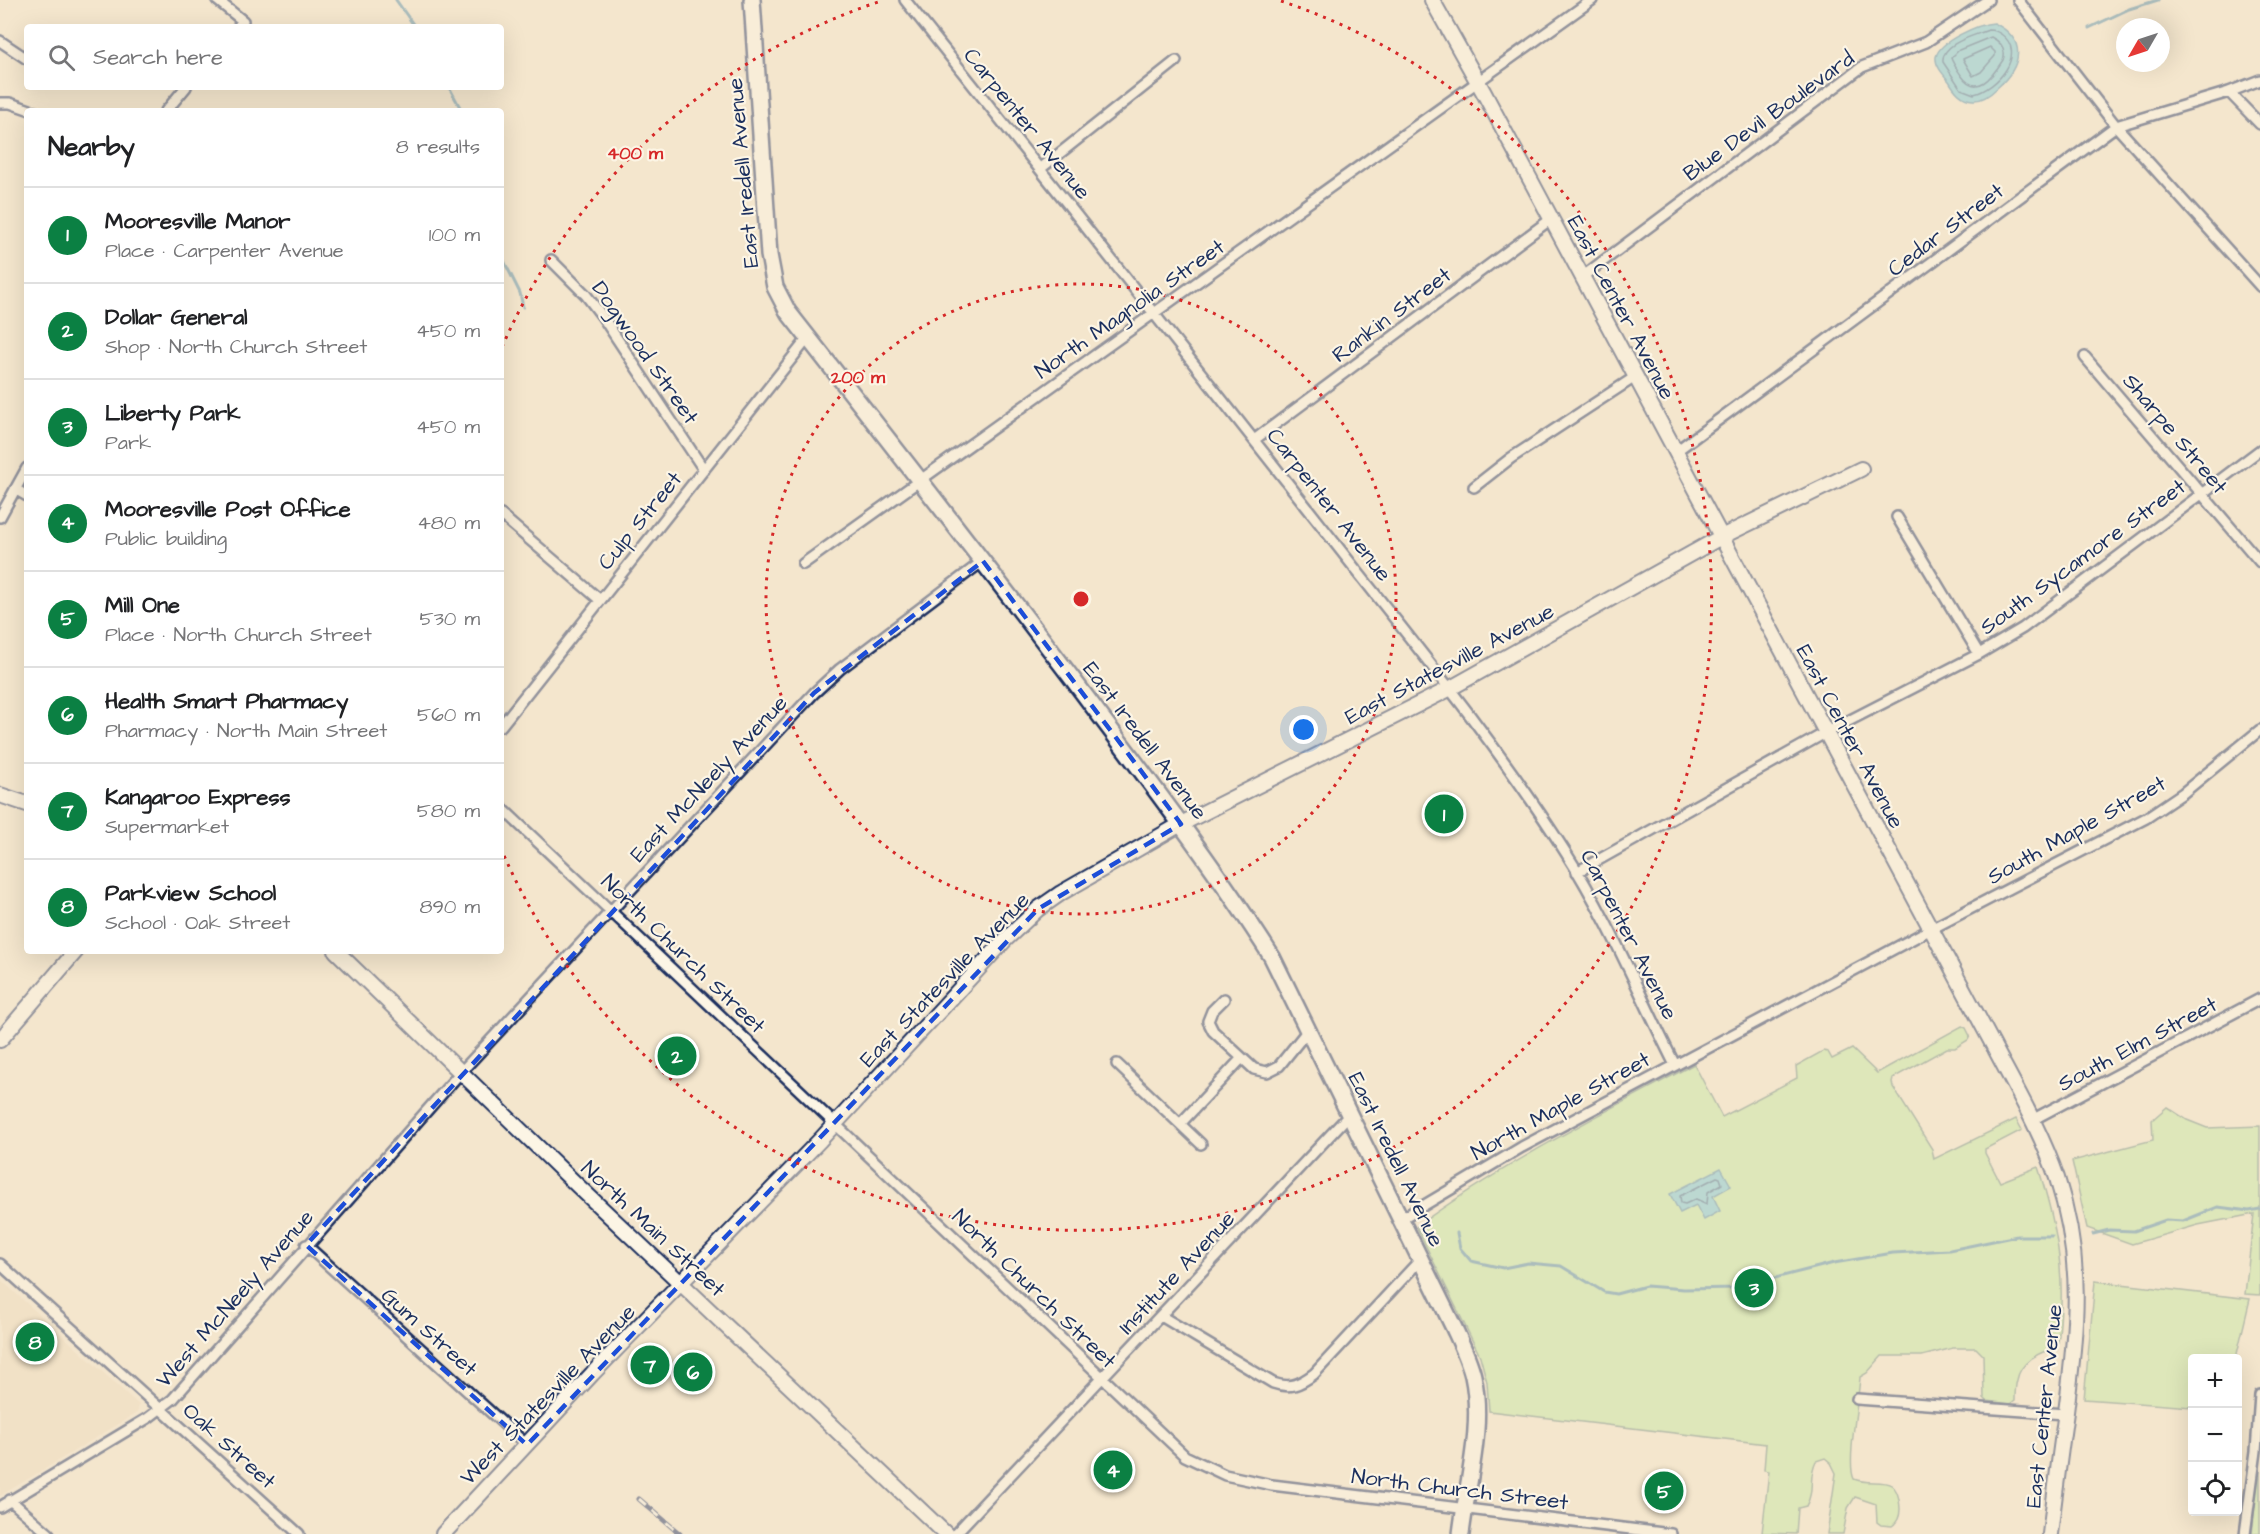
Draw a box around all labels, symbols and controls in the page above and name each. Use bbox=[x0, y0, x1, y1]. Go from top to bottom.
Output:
north arrow bbox=[2116, 18, 2170, 72]
search box bbox=[24, 24, 504, 90]
icon: search bbox=[45, 41, 78, 74]
street label: Carpenter Avenue bbox=[956, 41, 1098, 207]
text: Search here bbox=[93, 42, 223, 73]
street label: Blue Devil Boulevard bbox=[1677, 44, 1861, 189]
street label: East Iredell Avenue bbox=[720, 76, 767, 269]
text: Nearby bbox=[48, 129, 135, 165]
text: 8 results bbox=[396, 133, 480, 161]
text: 400 m bbox=[607, 141, 664, 166]
street label: Cedar Street bbox=[1881, 176, 2011, 284]
text: Mooresville Manor bbox=[105, 206, 290, 237]
street label: East Center Avenue bbox=[1559, 210, 1682, 405]
text: 1 bbox=[66, 221, 69, 249]
text: 100 m bbox=[429, 221, 480, 249]
street label: North Magnolia Street bbox=[1029, 232, 1232, 387]
text: Place · Carpenter Avenue bbox=[105, 237, 344, 265]
street label: Rankin Street bbox=[1326, 260, 1458, 370]
street label: Dogwood Street bbox=[583, 275, 706, 431]
text: Dollar General bbox=[105, 302, 248, 333]
text: 2 bbox=[62, 317, 73, 345]
text: 450 m bbox=[416, 317, 480, 345]
text: Shop · North Church Street bbox=[105, 333, 367, 361]
text: 200 m bbox=[830, 365, 886, 390]
street label: Sharpe Street bbox=[2115, 367, 2235, 501]
text: Liberty Park bbox=[105, 398, 241, 429]
text: 3 bbox=[62, 413, 73, 441]
text: 450 m bbox=[416, 413, 480, 441]
street label: Carpenter Avenue bbox=[1259, 422, 1399, 588]
text: Park bbox=[105, 429, 151, 457]
street label: Culp Street bbox=[591, 465, 690, 577]
street label: South Sycamore Street bbox=[1974, 472, 2193, 643]
text: Mooresville Post Office bbox=[105, 494, 351, 525]
text: 4 bbox=[61, 509, 74, 537]
text: 480 m bbox=[417, 509, 480, 537]
text: Public building bbox=[105, 525, 227, 553]
centre of rings bbox=[1071, 589, 1091, 609]
text: Mill One bbox=[105, 590, 180, 621]
street label: East Statesville Avenue bbox=[1340, 596, 1560, 733]
text: 5 bbox=[60, 605, 75, 633]
text: 530 m bbox=[419, 605, 480, 633]
text: Place · North Church Street bbox=[105, 621, 372, 649]
street label: East Center Avenue bbox=[1788, 639, 1911, 834]
street label: East Iredell Avenue bbox=[1075, 655, 1215, 826]
text: Health Smart Pharmacy bbox=[105, 686, 348, 717]
street label: East McNeely Avenue bbox=[623, 688, 796, 870]
text: 6 bbox=[61, 701, 74, 729]
text: 560 m bbox=[417, 701, 480, 729]
your location bbox=[1289, 715, 1318, 744]
text: Pharmacy · North Main Street bbox=[105, 717, 387, 745]
street label: South Maple Street bbox=[1982, 768, 2172, 892]
text: Kangaroo Express bbox=[105, 782, 291, 813]
pin: 1 bbox=[1424, 792, 1464, 836]
text: 7 bbox=[61, 797, 74, 825]
text: 580 m bbox=[417, 797, 480, 825]
text: Supermarket bbox=[105, 813, 229, 841]
street label: Carpenter Avenue bbox=[1572, 844, 1685, 1025]
street label: North Church Street bbox=[594, 867, 772, 1041]
text: Parkview School bbox=[105, 878, 276, 909]
street label: East Statesville Avenue bbox=[853, 885, 1037, 1075]
text: 8 bbox=[61, 893, 74, 921]
text: 890 m bbox=[419, 893, 480, 921]
text: School · Oak Street bbox=[105, 909, 290, 937]
street label: South Elm Street bbox=[2052, 989, 2223, 1099]
pin: 2 bbox=[658, 1034, 696, 1078]
street label: North Maple Street bbox=[1465, 1044, 1656, 1168]
street label: East Iredell Avenue bbox=[1340, 1067, 1451, 1252]
street label: North Main Street bbox=[574, 1154, 732, 1304]
street label: North Church Street bbox=[945, 1202, 1123, 1376]
street label: West McNeely Avenue bbox=[149, 1203, 322, 1395]
street label: Institute Avenue bbox=[1112, 1204, 1243, 1342]
pin: 3 bbox=[1734, 1266, 1774, 1310]
street label: Gum Street bbox=[374, 1280, 484, 1384]
street label: West Statesville Avenue bbox=[453, 1297, 643, 1493]
street label: East Center Avenue bbox=[2018, 1303, 2071, 1510]
pin: 8 bbox=[15, 1320, 54, 1364]
pin: 7 bbox=[630, 1342, 670, 1388]
pin: 6 bbox=[674, 1350, 712, 1394]
map controls bbox=[2188, 1354, 2242, 1516]
button: + bbox=[2188, 1354, 2242, 1408]
street label: Oak Street bbox=[175, 1396, 283, 1497]
button: − bbox=[2188, 1408, 2242, 1462]
pin: 4 bbox=[1094, 1448, 1132, 1492]
street label: North Church Street bbox=[1350, 1461, 1570, 1518]
button: locate bbox=[2188, 1462, 2242, 1516]
pin: 5 bbox=[1644, 1468, 1684, 1514]

